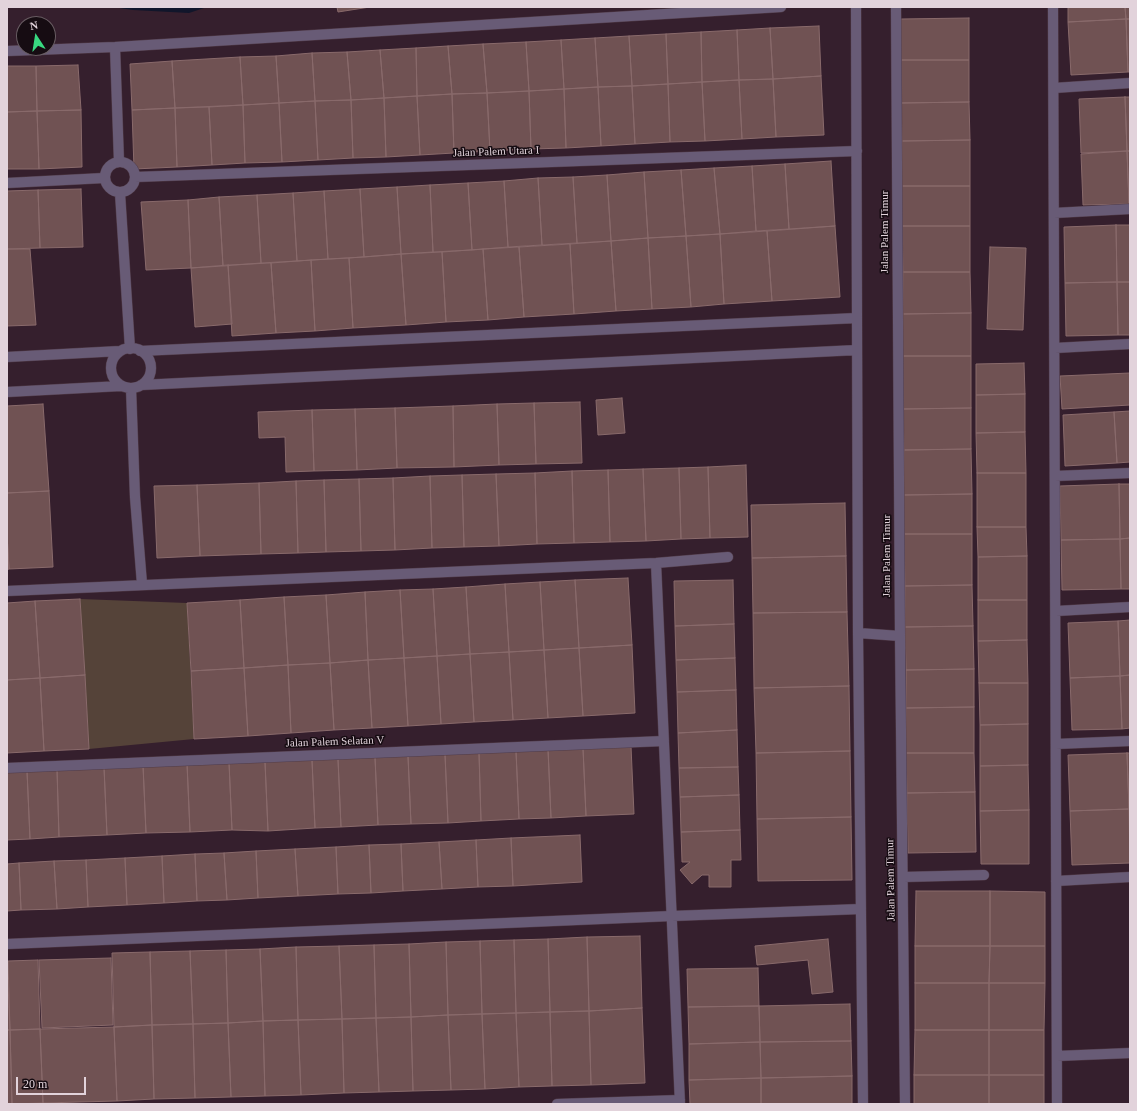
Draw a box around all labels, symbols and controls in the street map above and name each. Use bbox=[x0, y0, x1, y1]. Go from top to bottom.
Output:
north arrow bbox=[16, 16, 56, 56]
text: N bbox=[29, 19, 39, 32]
street label: Jalan Palem Utara I bbox=[453, 144, 539, 160]
street label: Jalan Palem Timur bbox=[878, 191, 892, 273]
street label: Jalan Palem Timur bbox=[880, 515, 894, 597]
street label: Jalan Palem Selatan V bbox=[285, 734, 385, 750]
street label: Jalan Palem Timur bbox=[884, 839, 898, 921]
scale bar bbox=[18, 1069, 88, 1095]
text: 20 m bbox=[23, 1077, 47, 1091]

